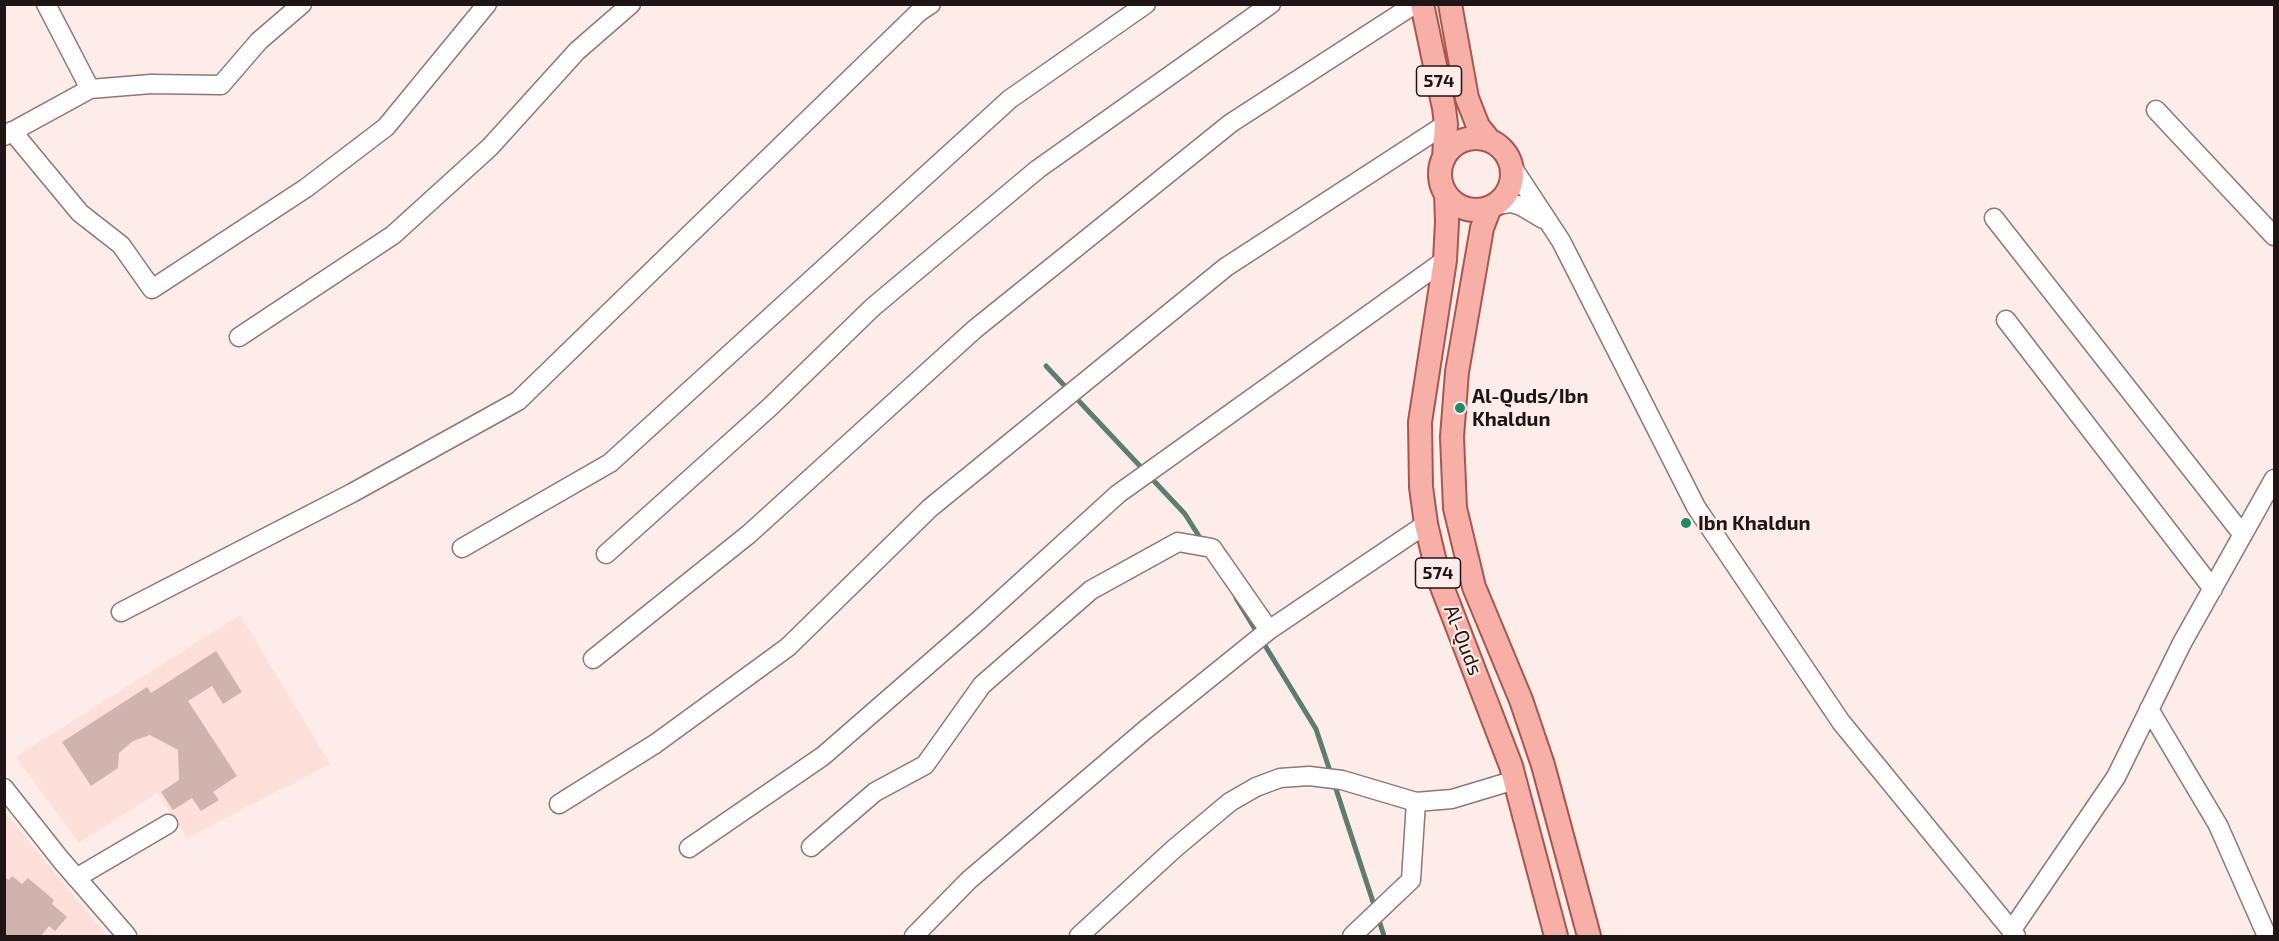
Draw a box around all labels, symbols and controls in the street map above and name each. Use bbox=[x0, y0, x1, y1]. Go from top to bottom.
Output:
road number: 574 bbox=[1416, 66, 1462, 96]
place label: Al-Quds/Ibn Khaldun bbox=[1472, 384, 1588, 431]
marker: Al-Quds/Ibn Khaldun bbox=[1453, 401, 1467, 415]
place label: Ibn Khaldun bbox=[1698, 511, 1811, 535]
marker: Ibn Khaldun bbox=[1679, 516, 1693, 530]
road number: 574 bbox=[1416, 558, 1460, 588]
street label: Al-Quds bbox=[1439, 601, 1487, 679]

